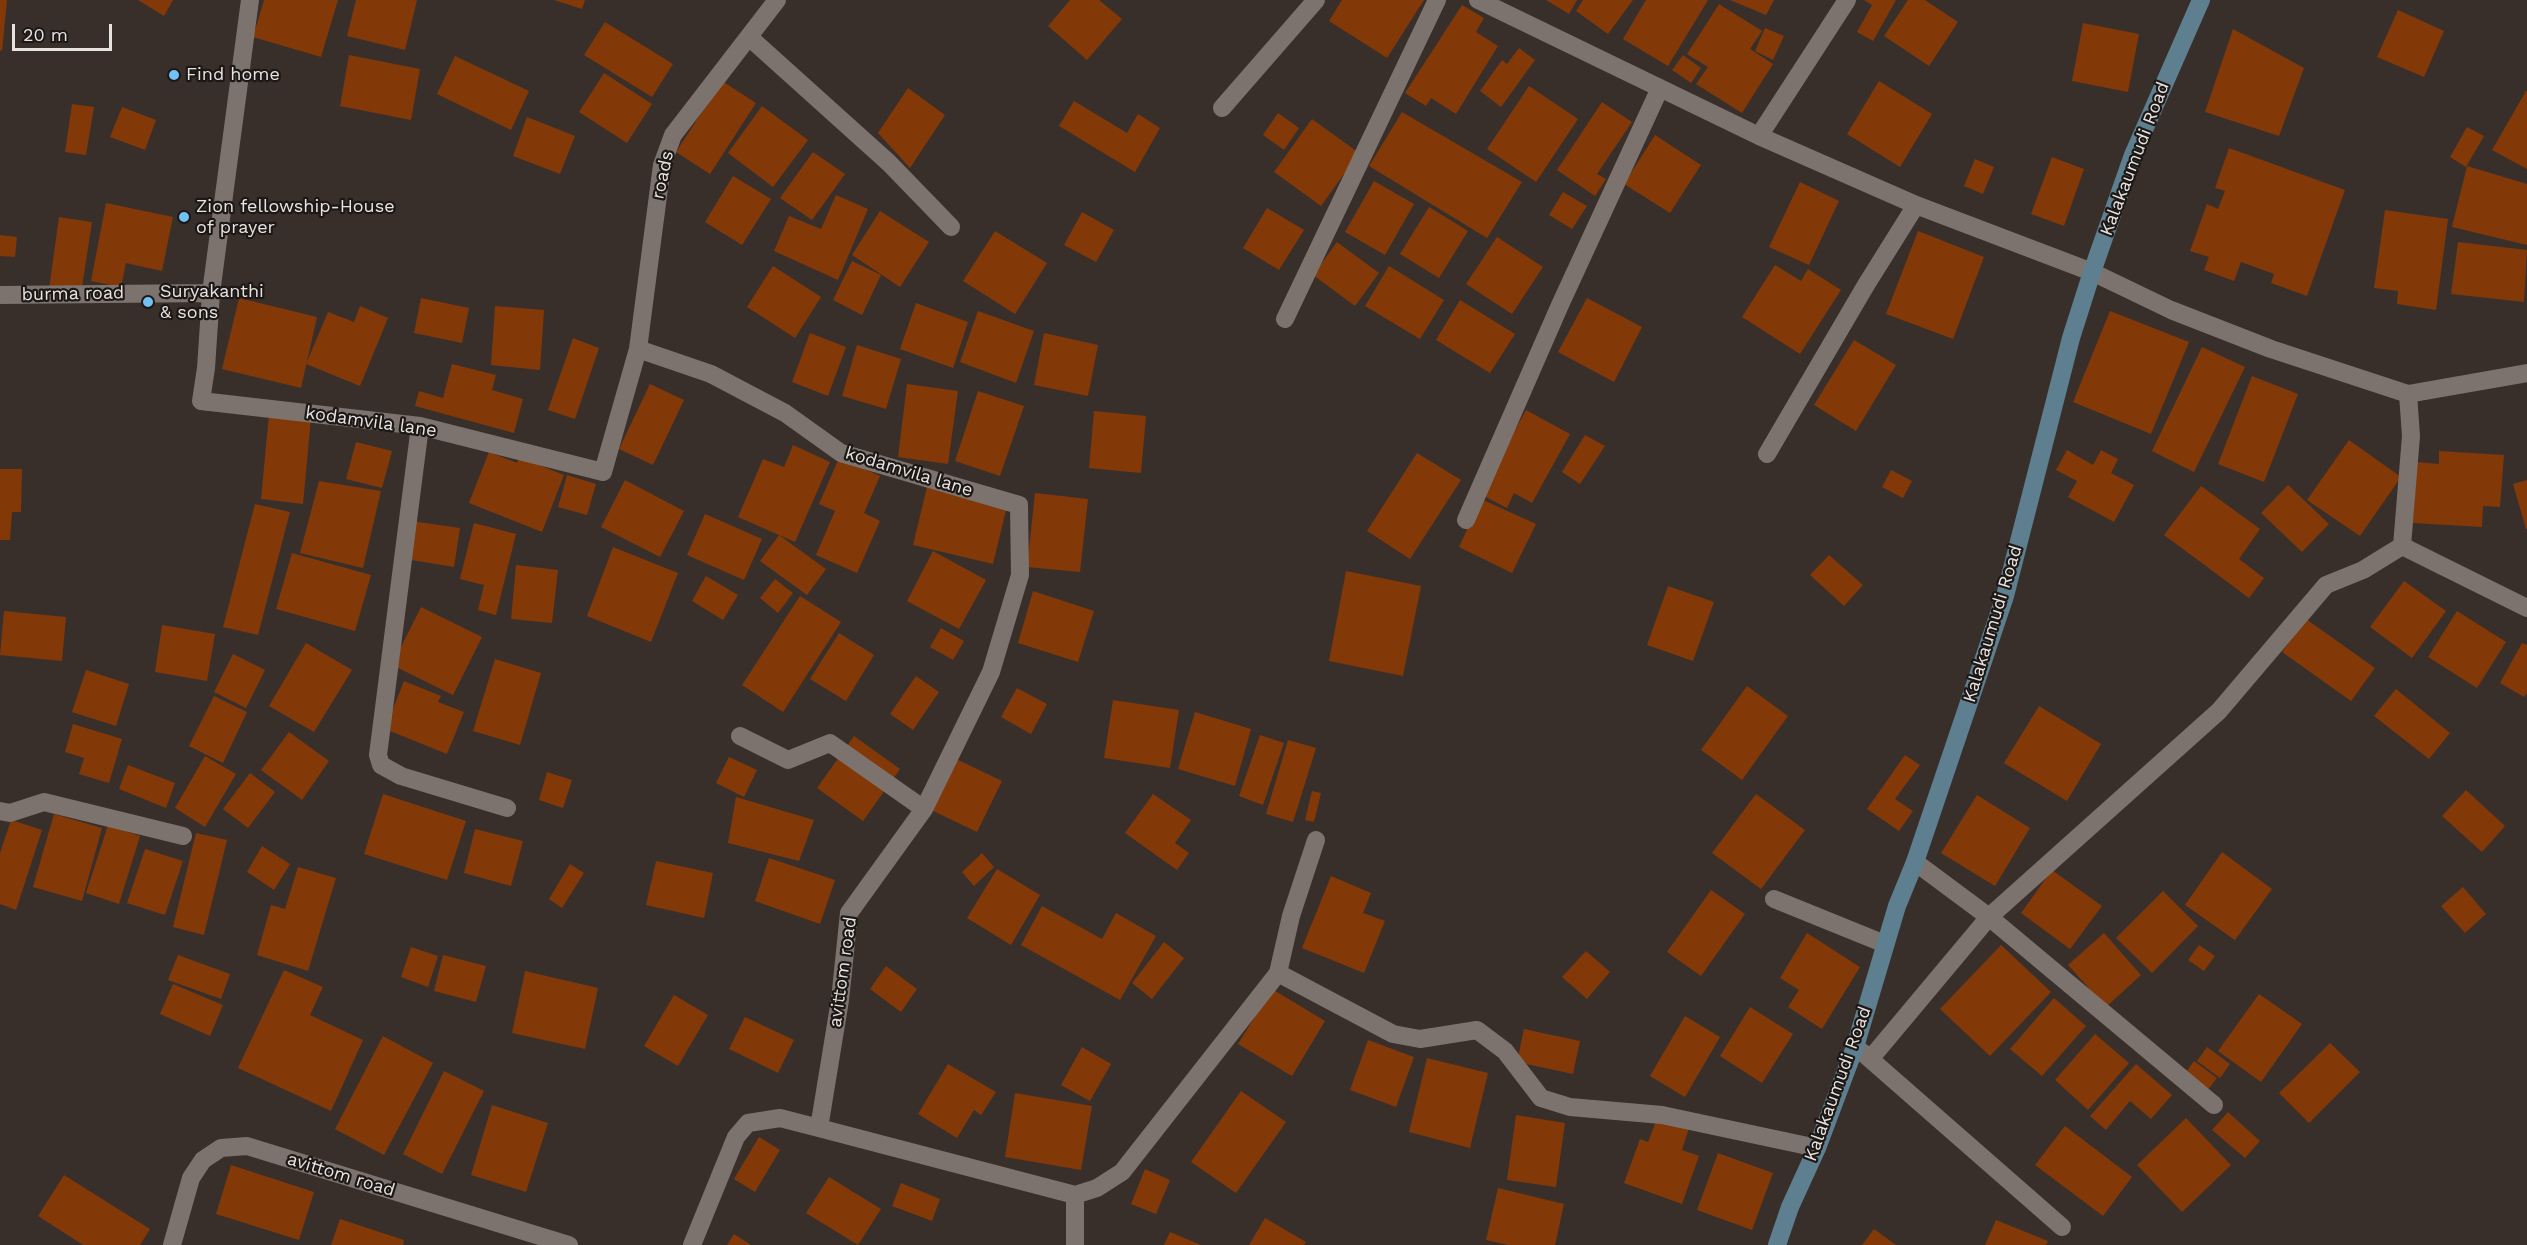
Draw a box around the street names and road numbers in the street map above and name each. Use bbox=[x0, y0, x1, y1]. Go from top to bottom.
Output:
street label: Kalakaumudi Road bbox=[2096, 79, 2174, 239]
street label: roads bbox=[647, 149, 679, 201]
street label: burma road bbox=[22, 282, 124, 306]
street label: kodamvila lane bbox=[304, 402, 438, 442]
street label: kodamvila lane bbox=[843, 442, 975, 502]
street label: Kalakaumudi Road bbox=[1959, 543, 2027, 705]
street label: avittom road bbox=[825, 915, 861, 1029]
street label: Kalakaumudi Road bbox=[1800, 1004, 1876, 1164]
street label: avittom road bbox=[285, 1148, 397, 1202]

